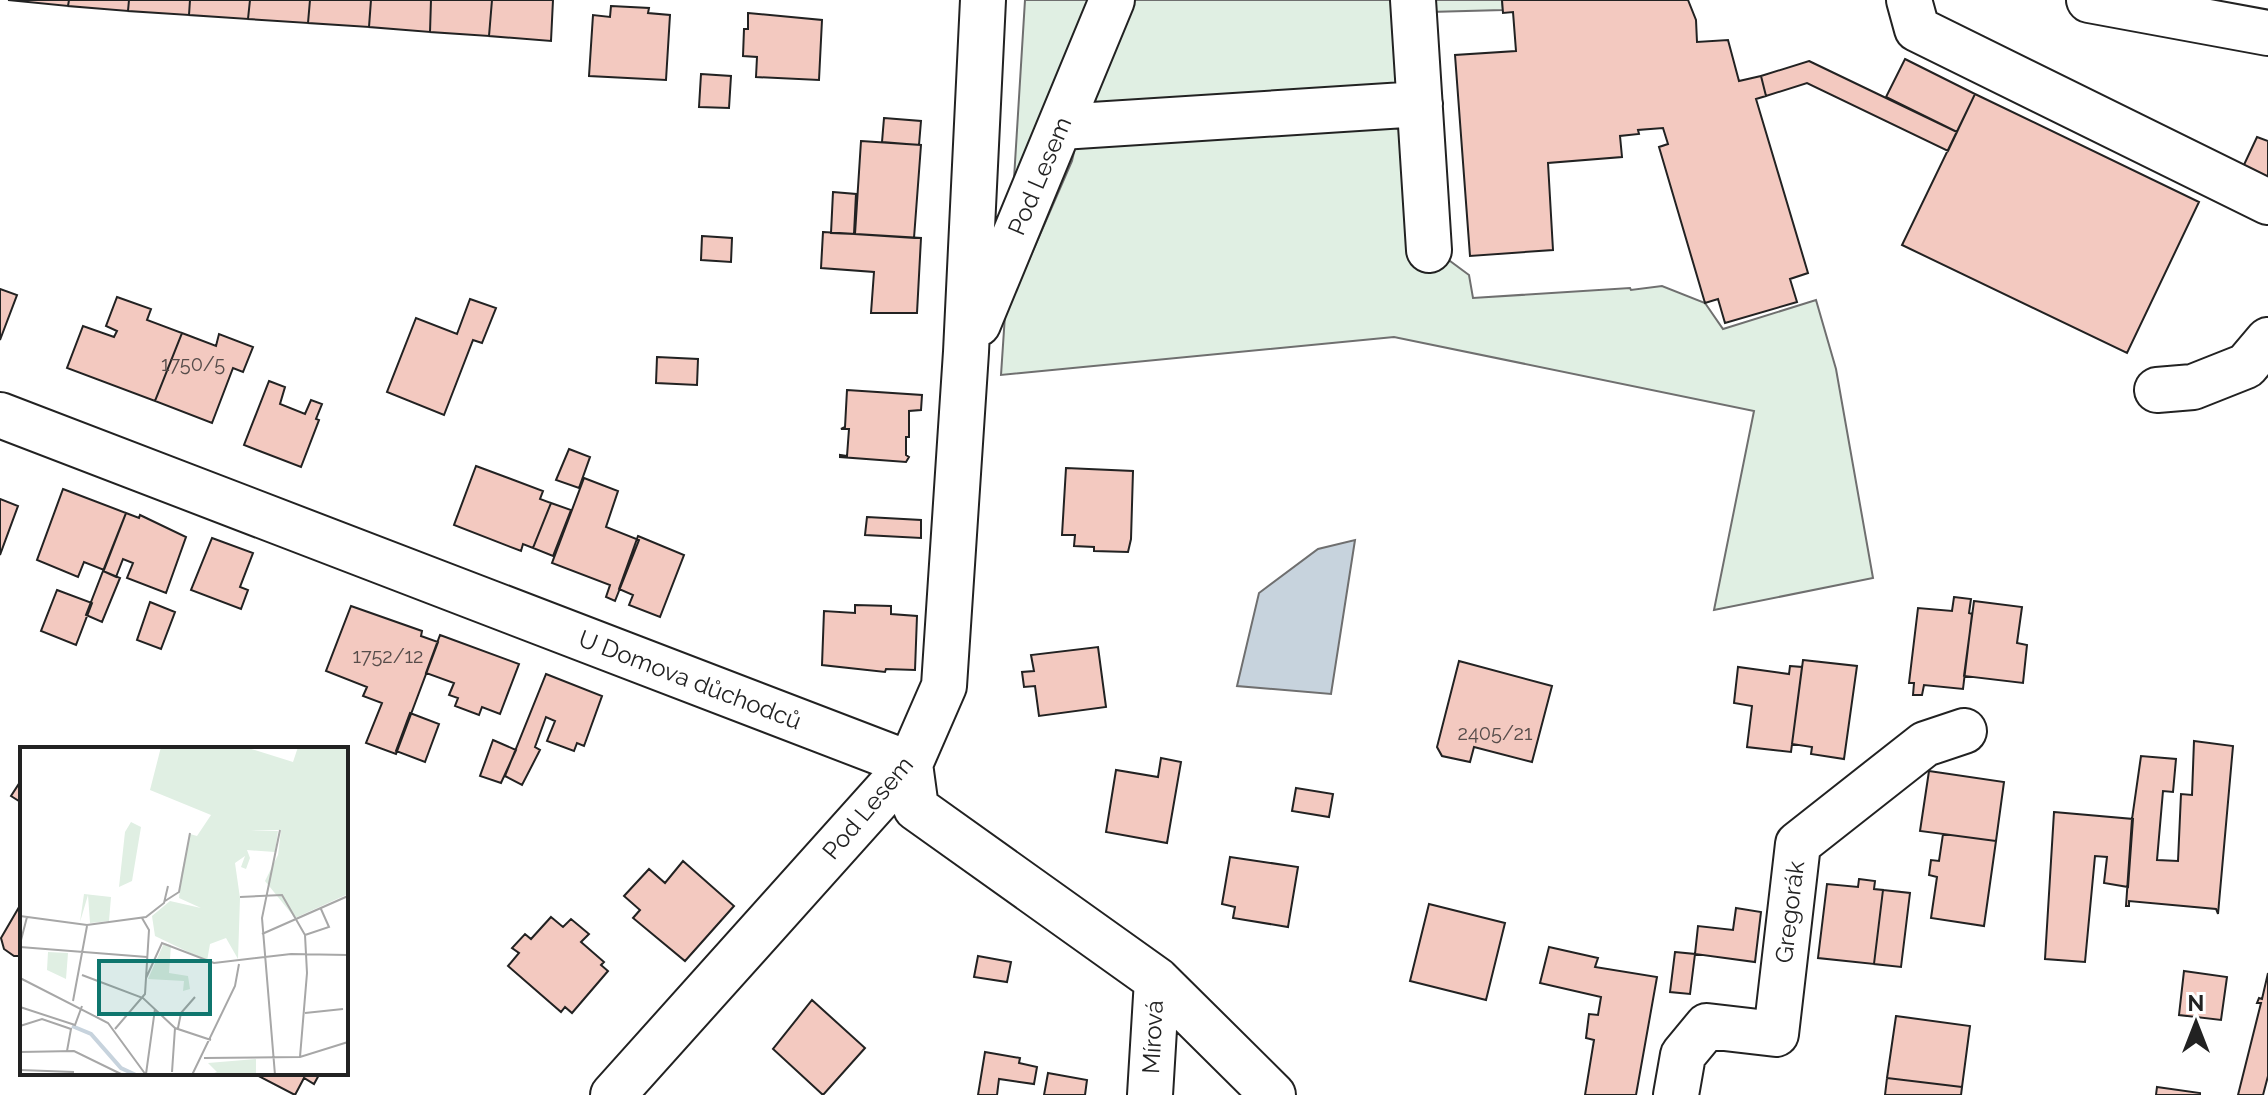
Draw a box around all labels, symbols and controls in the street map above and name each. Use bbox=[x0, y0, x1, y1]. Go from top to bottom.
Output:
street label: Pod Lesem bbox=[1002, 112, 1077, 239]
house number: 1750/5 bbox=[161, 352, 225, 376]
street label: U Domova důchodců bbox=[575, 624, 806, 735]
house number: 1752/12 bbox=[353, 644, 423, 668]
house number: 2405/21 bbox=[1457, 721, 1533, 745]
inset map bbox=[20, 747, 348, 1075]
street label: Pod Lesem bbox=[816, 750, 919, 865]
street label: Gregorák bbox=[1769, 859, 1810, 965]
north arrow bbox=[2156, 983, 2236, 1063]
text: N bbox=[2188, 990, 2204, 1016]
street label: Mírová bbox=[1136, 999, 1169, 1075]

